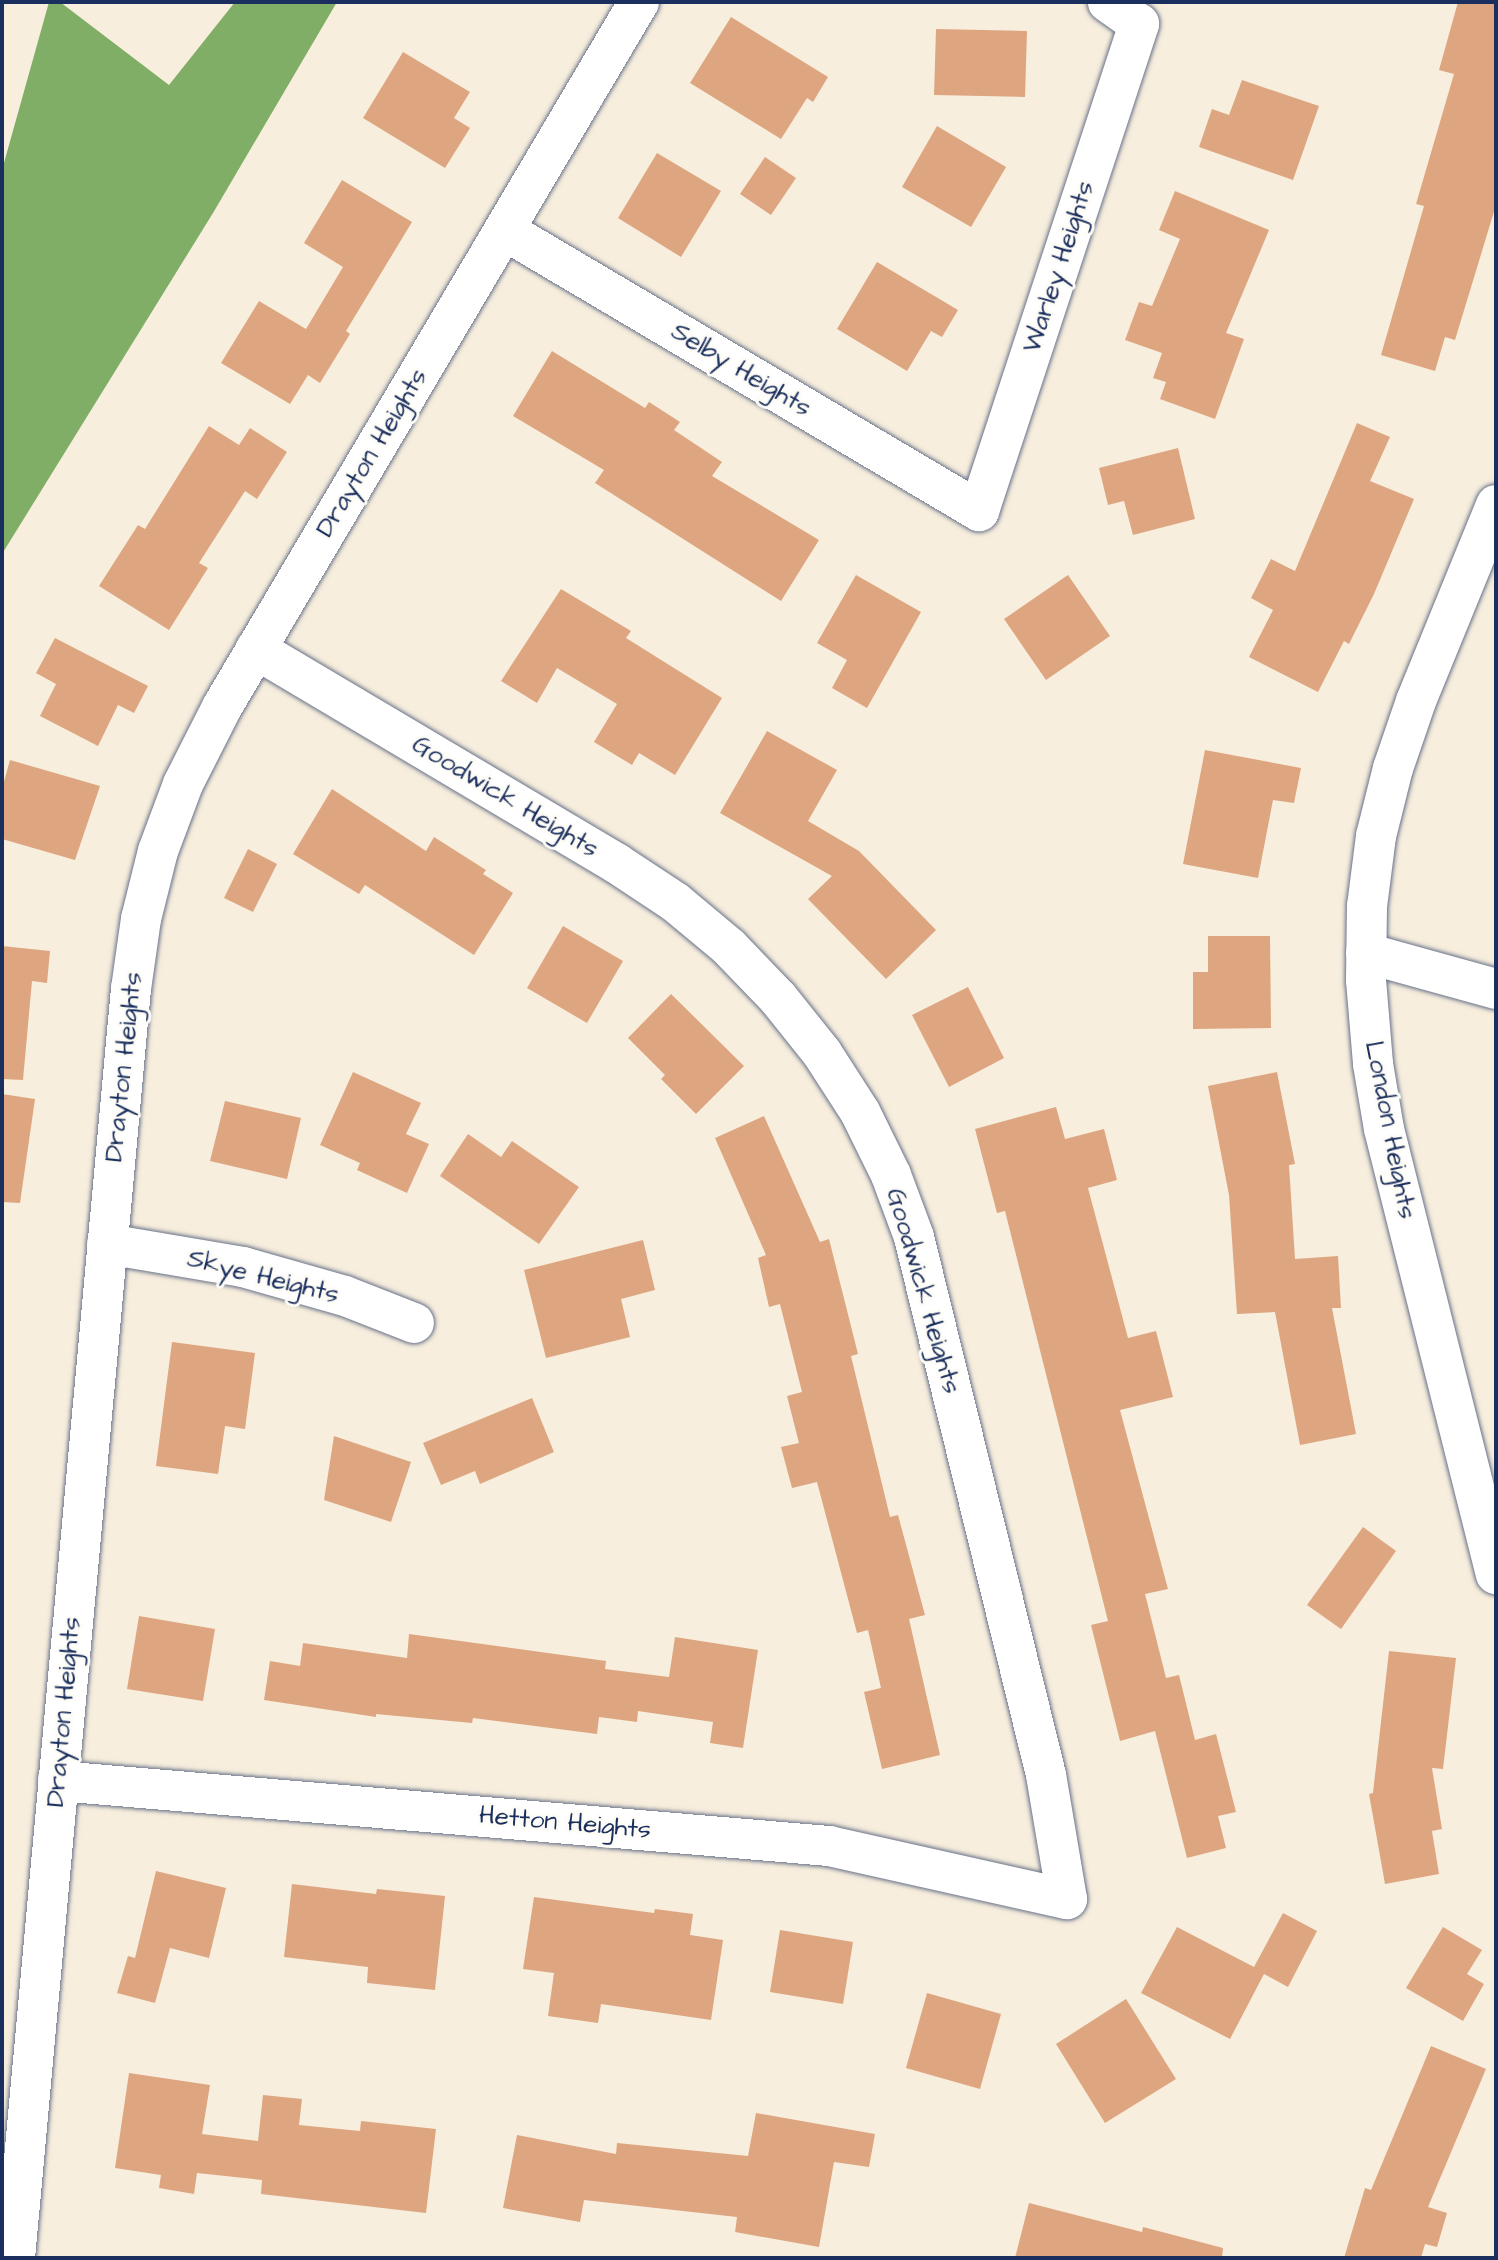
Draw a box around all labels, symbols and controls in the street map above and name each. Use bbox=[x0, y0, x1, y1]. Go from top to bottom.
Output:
street label: Warley Heights bbox=[1017, 177, 1101, 357]
street label: Selby Heights bbox=[665, 316, 817, 424]
street label: Drayton Heights bbox=[309, 363, 435, 543]
street label: Goodwick Heights bbox=[406, 729, 604, 865]
street label: Drayton Heights bbox=[99, 970, 149, 1164]
street label: London Heights bbox=[1357, 1038, 1423, 1222]
street label: Goodwick Heights bbox=[879, 1185, 967, 1397]
street label: Skye Heights bbox=[184, 1243, 342, 1311]
street label: Drayton Heights bbox=[40, 1616, 88, 1808]
street label: Hetton Heights bbox=[478, 1800, 652, 1846]

